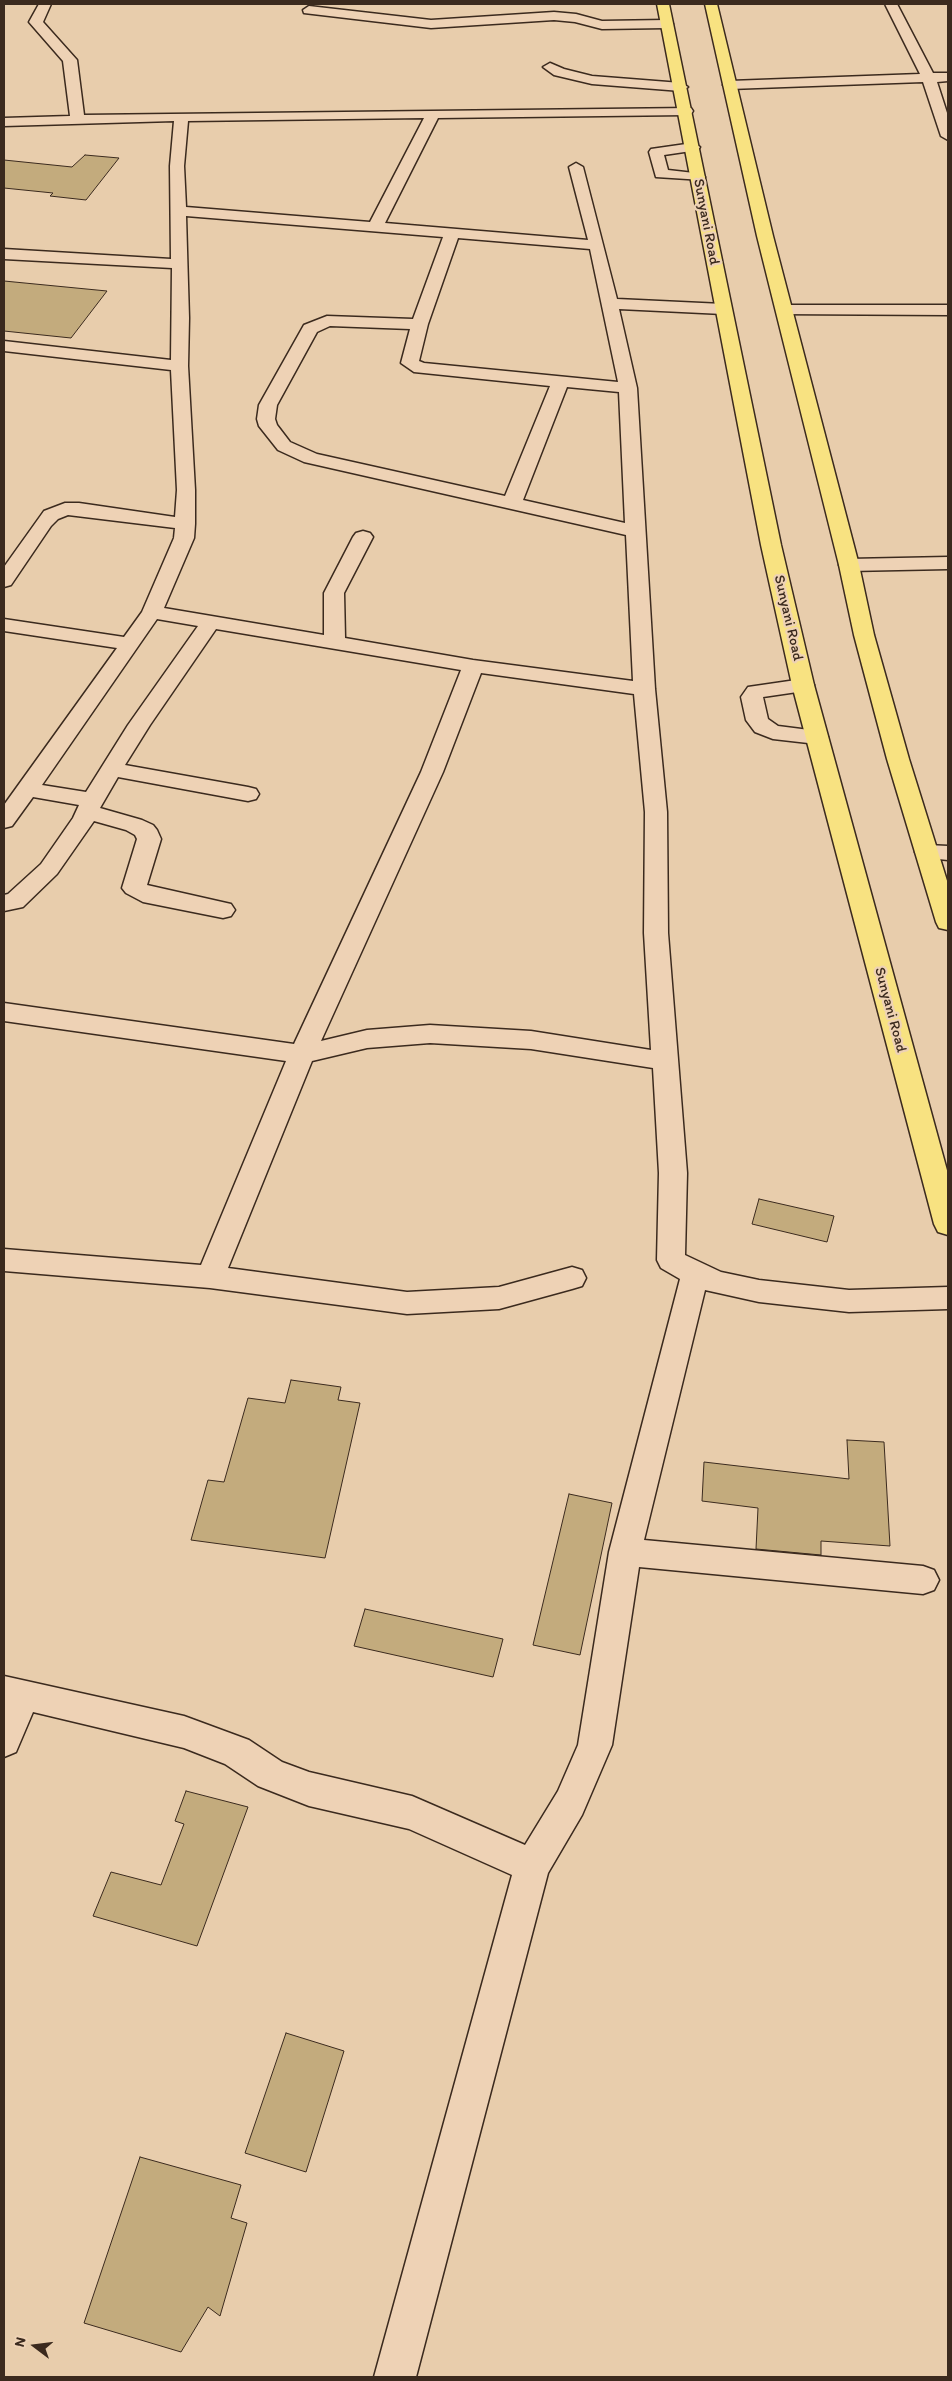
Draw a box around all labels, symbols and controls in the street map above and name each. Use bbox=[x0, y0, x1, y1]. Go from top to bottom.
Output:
street label: Sunyani Road bbox=[689, 177, 723, 267]
street label: Sunyani Road bbox=[769, 573, 807, 663]
street label: Sunyani Road bbox=[870, 965, 910, 1055]
north arrow bbox=[10, 2321, 60, 2371]
text: N bbox=[11, 2335, 29, 2349]

